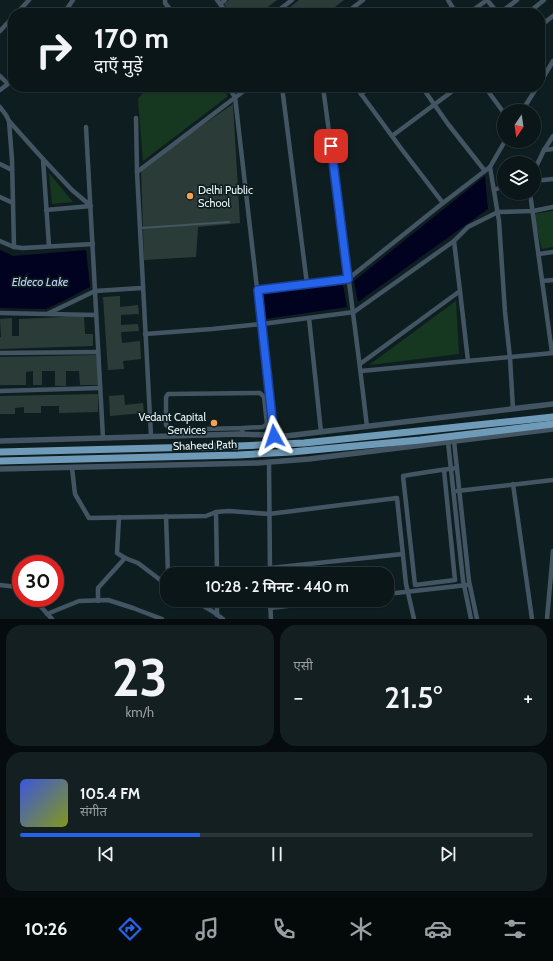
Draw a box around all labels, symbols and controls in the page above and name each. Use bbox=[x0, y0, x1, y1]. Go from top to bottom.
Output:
text: 170 m bbox=[94, 21, 169, 55]
icon: right bbox=[28, 24, 80, 76]
text: दाएँ मुड़ें bbox=[94, 55, 143, 77]
north arrow bbox=[497, 104, 541, 148]
map controls bbox=[497, 104, 541, 200]
pin bbox=[314, 129, 348, 163]
icon: arrive bbox=[320, 135, 342, 157]
button: layers bbox=[497, 156, 541, 200]
place label: Delhi Public School bbox=[198, 183, 253, 210]
marker: Delhi Public School bbox=[185, 191, 195, 201]
water label: Eldeco Lake bbox=[12, 274, 69, 289]
place label: Vedant Capital Services bbox=[139, 410, 206, 437]
position arrow bbox=[253, 415, 295, 457]
marker: Vedant Capital Services bbox=[209, 418, 219, 428]
street label: Shaheed Path bbox=[173, 437, 237, 453]
speed limit sign: 30 bbox=[12, 555, 64, 607]
text: 10:28 · 2 मिनट · 440 m bbox=[205, 578, 349, 596]
text: 23 bbox=[112, 646, 168, 709]
text: एसी bbox=[294, 657, 313, 673]
text: 21.5° bbox=[384, 679, 442, 716]
text: − bbox=[294, 684, 303, 711]
text: + bbox=[523, 684, 533, 711]
text: km/h bbox=[126, 704, 154, 720]
text: 105.4 FM bbox=[80, 785, 140, 803]
text: संगीत bbox=[80, 803, 107, 819]
icon: previous bbox=[95, 843, 117, 865]
icon: pause bbox=[266, 843, 288, 865]
icon: next bbox=[437, 843, 459, 865]
icon: directions bbox=[116, 915, 144, 943]
icon: music bbox=[193, 915, 221, 943]
icon: phone bbox=[270, 915, 298, 943]
icon: climate bbox=[347, 915, 375, 943]
icon: car bbox=[424, 915, 452, 943]
icon: filters bbox=[501, 915, 529, 943]
text: 10:26 bbox=[24, 918, 67, 940]

